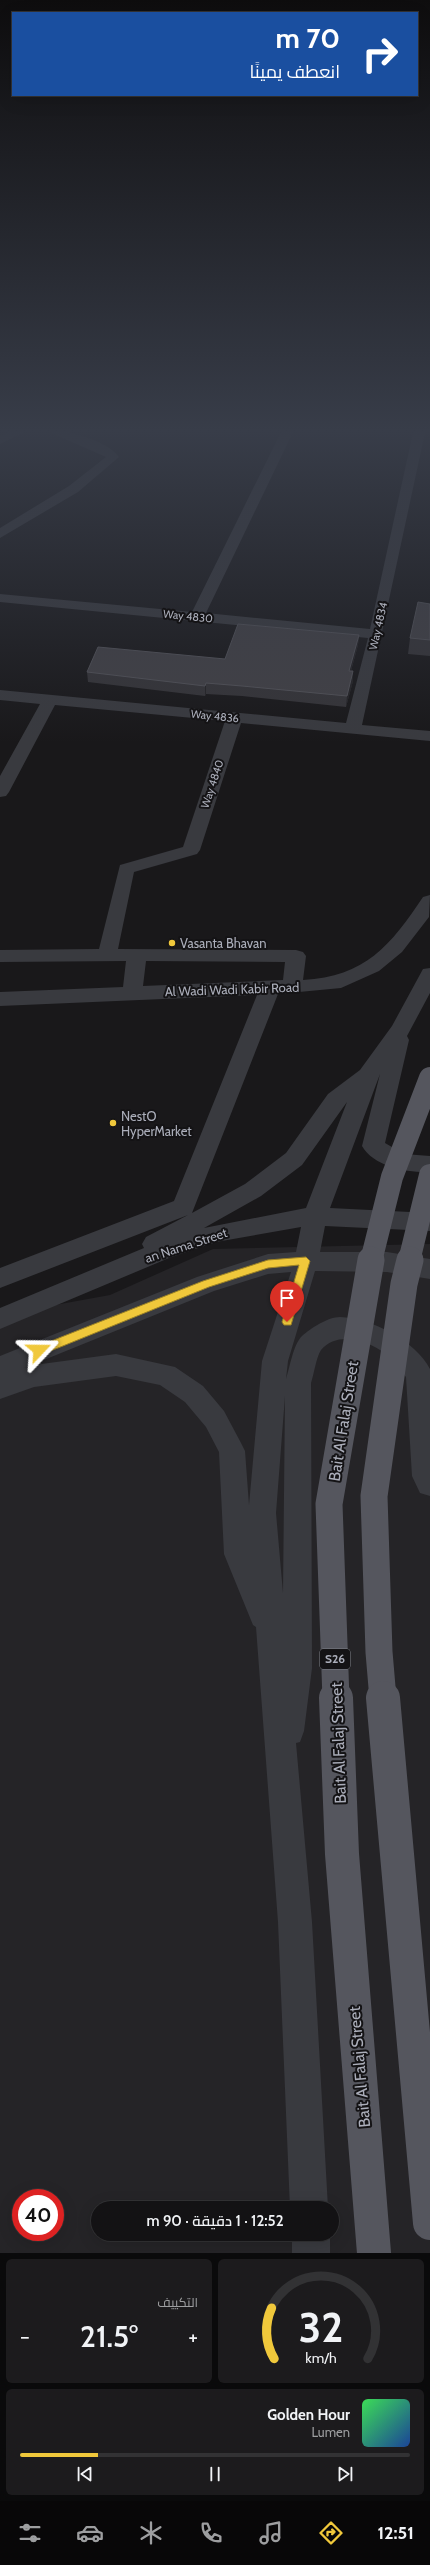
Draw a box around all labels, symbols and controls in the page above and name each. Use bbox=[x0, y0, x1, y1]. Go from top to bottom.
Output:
text: 70 m bbox=[276, 21, 340, 55]
icon: right bbox=[354, 28, 406, 80]
text: انعطف يمينًا bbox=[250, 61, 340, 83]
street label: Way 4834 bbox=[366, 600, 390, 651]
street label: Way 4830 bbox=[163, 606, 214, 626]
street label: Way 4836 bbox=[190, 707, 240, 725]
street label: Way 4840 bbox=[198, 758, 226, 810]
place label: Vasanta Bhavan bbox=[180, 935, 267, 951]
marker: Vasanta Bhavan bbox=[167, 938, 177, 948]
street label: Al Wadi Wadi Kabir Road bbox=[164, 979, 300, 999]
place label: NestO HyperMarket bbox=[121, 1108, 192, 1139]
marker: NestO HyperMarket bbox=[108, 1118, 118, 1128]
street label: an Nama Street bbox=[143, 1224, 230, 1266]
pin bbox=[270, 1281, 304, 1322]
icon: arrive bbox=[276, 1287, 298, 1309]
position arrow bbox=[18, 1329, 60, 1371]
street label: Bait Al Falaj Street bbox=[325, 1359, 362, 1483]
road number: S26 bbox=[320, 1649, 350, 1669]
street label: Bait Al Falaj Street bbox=[327, 1681, 350, 1804]
street label: Bait Al Falaj Street bbox=[345, 2005, 374, 2128]
speed limit sign: 40 bbox=[12, 2189, 64, 2241]
text: 12:52 · 1 دقيقة · 90 m bbox=[146, 2212, 284, 2230]
text: التكييف bbox=[157, 2294, 198, 2310]
text: 32 bbox=[299, 2302, 343, 2352]
text: 21.5° bbox=[80, 2318, 138, 2355]
text: − bbox=[20, 2323, 30, 2350]
text: + bbox=[188, 2323, 198, 2350]
text: km/h bbox=[305, 2349, 337, 2367]
text: Golden Hour bbox=[267, 2406, 350, 2424]
text: Lumen bbox=[311, 2424, 350, 2440]
icon: previous bbox=[74, 2463, 96, 2485]
icon: pause bbox=[204, 2463, 226, 2485]
icon: next bbox=[334, 2463, 356, 2485]
icon: filters bbox=[16, 2519, 44, 2547]
icon: car bbox=[76, 2519, 104, 2547]
icon: climate bbox=[137, 2519, 165, 2547]
icon: phone bbox=[197, 2519, 225, 2547]
icon: music bbox=[257, 2519, 285, 2547]
icon: directions bbox=[317, 2519, 345, 2547]
text: 12:51 bbox=[377, 2522, 414, 2544]

